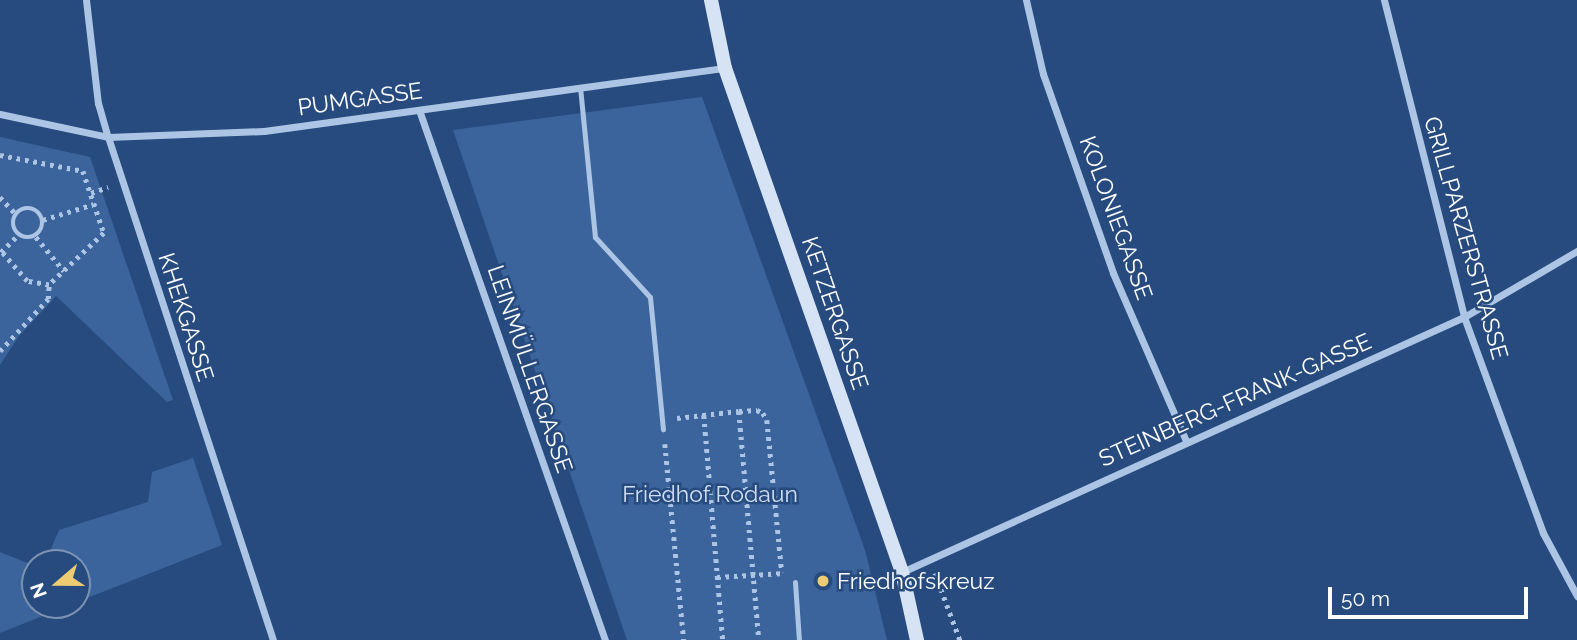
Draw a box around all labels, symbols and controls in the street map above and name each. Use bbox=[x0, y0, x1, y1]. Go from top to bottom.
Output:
street label: PUMGASSE bbox=[296, 77, 424, 121]
street label: GRILLPARZERSTRASSE bbox=[1418, 113, 1514, 363]
street label: KOLONIEGASSE bbox=[1074, 132, 1158, 304]
street label: KETZERGASSE bbox=[796, 233, 874, 393]
street label: KHEKGASSE bbox=[152, 249, 220, 385]
street label: LEINMÜLLERGASSE bbox=[481, 261, 579, 477]
street label: STEINBERG-FRANK-GASSE bbox=[1094, 327, 1376, 473]
park label: Friedhof Rodaun bbox=[622, 480, 798, 508]
north arrow bbox=[21, 549, 91, 619]
place label: Friedhofskreuz bbox=[837, 567, 995, 595]
marker: Friedhofskreuz bbox=[815, 573, 831, 589]
scale bar bbox=[1332, 574, 1532, 618]
text: N bbox=[25, 580, 51, 601]
text: 50 m bbox=[1341, 586, 1390, 611]

